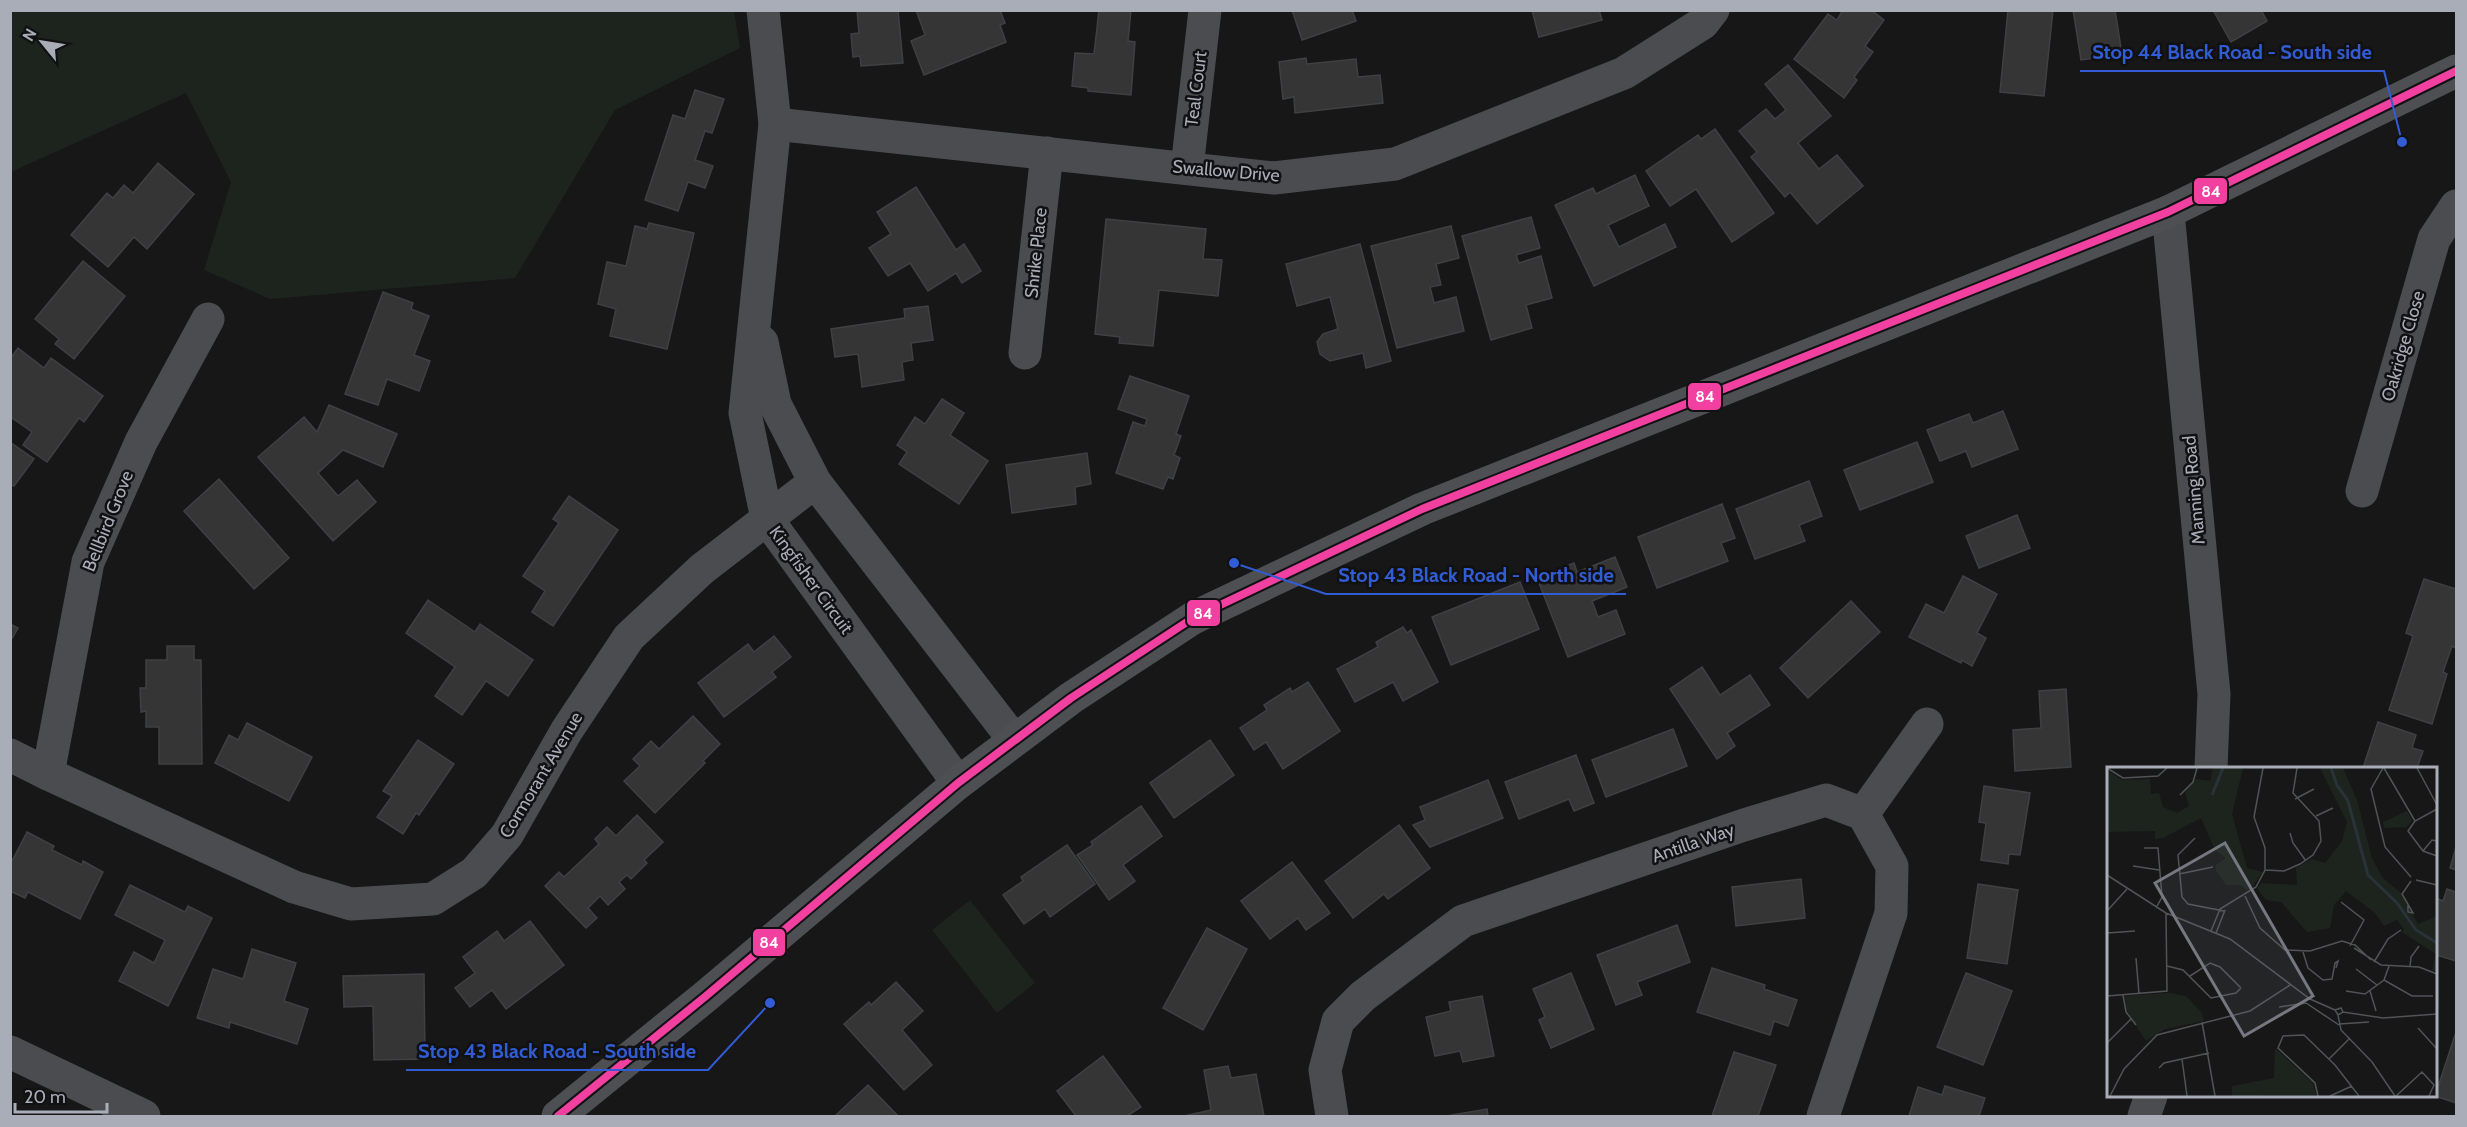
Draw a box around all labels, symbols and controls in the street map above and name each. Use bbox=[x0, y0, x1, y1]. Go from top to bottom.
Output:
north arrow bbox=[12, 12, 72, 72]
text: N bbox=[18, 25, 40, 44]
callout: Stop 44 Black Road - South side bbox=[2080, 33, 2384, 71]
text: Stop 44 Black Road - South side bbox=[2092, 40, 2372, 64]
street label: Teal Court bbox=[1180, 50, 1212, 128]
street label: Swallow Drive bbox=[1171, 155, 1281, 187]
line badge: 84 bbox=[2193, 177, 2228, 205]
text: 84 bbox=[2201, 182, 2221, 201]
street label: Shrike Place bbox=[1020, 207, 1052, 299]
street label: Oakridge Close bbox=[2377, 288, 2429, 404]
line badge: 84 bbox=[1687, 382, 1722, 411]
text: 84 bbox=[1695, 387, 1715, 406]
street label: Manning Road bbox=[2178, 435, 2210, 545]
street label: Bellbird Grove bbox=[78, 467, 138, 575]
street label: Kingfisher Circuit bbox=[765, 522, 857, 638]
callout: Stop 43 Black Road - North side bbox=[1326, 556, 1626, 594]
text: Stop 43 Black Road - North side bbox=[1338, 563, 1614, 587]
line badge: 84 bbox=[1186, 599, 1221, 627]
text: 84 bbox=[1193, 604, 1213, 623]
street label: Cormorant Avenue bbox=[495, 708, 587, 842]
inset map bbox=[2107, 767, 2437, 1097]
street label: Antilla Way bbox=[1649, 819, 1737, 867]
line badge: 84 bbox=[752, 928, 786, 957]
text: 84 bbox=[759, 933, 779, 952]
callout: Stop 43 Black Road - South side bbox=[406, 1032, 708, 1070]
text: Stop 43 Black Road - South side bbox=[418, 1039, 696, 1063]
scale bar bbox=[15, 1076, 106, 1114]
text: 20 m bbox=[24, 1086, 66, 1108]

